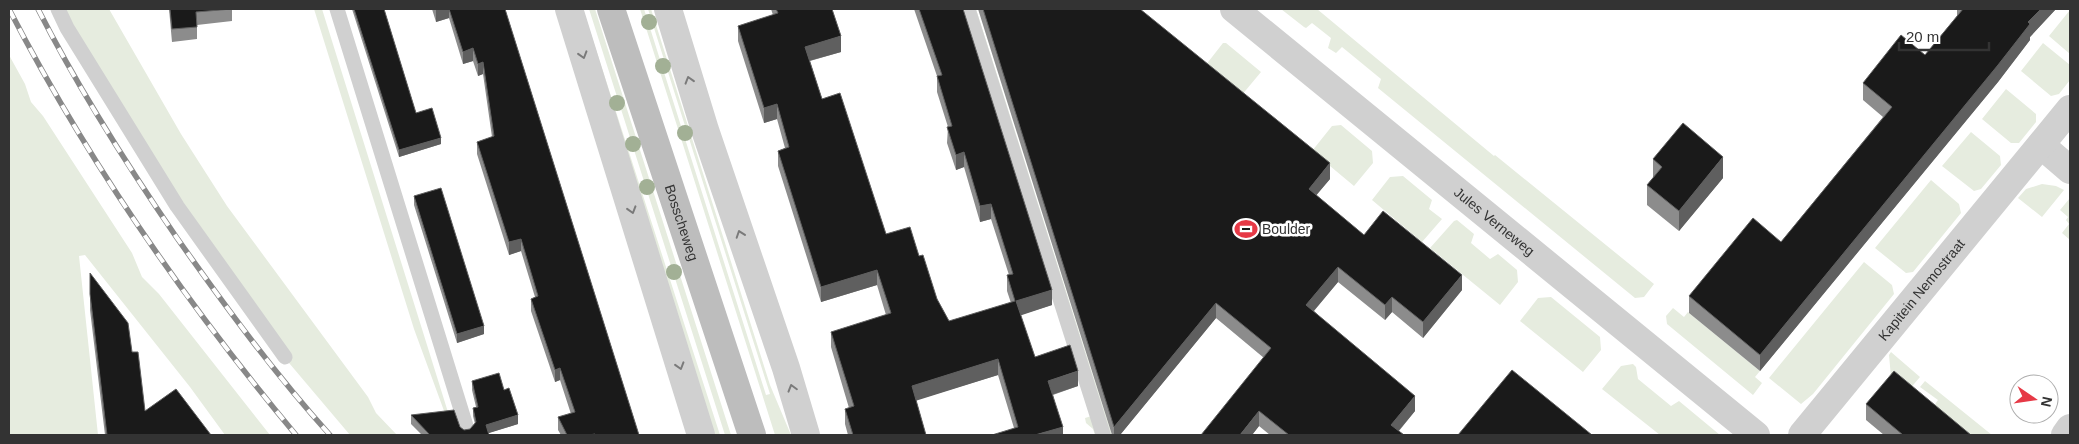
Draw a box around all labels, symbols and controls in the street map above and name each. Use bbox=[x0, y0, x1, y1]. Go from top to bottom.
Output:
scale bar bbox=[1899, 20, 1989, 52]
text: 20 m bbox=[1906, 28, 1939, 45]
one-way arrow bbox=[578, 51, 588, 59]
one-way arrow bbox=[685, 76, 695, 85]
street label: Bosscheweg bbox=[662, 182, 702, 263]
street label: Jules Verneweg bbox=[1451, 184, 1538, 259]
one-way arrow bbox=[626, 206, 636, 214]
sports icon: Boulder bbox=[1233, 216, 1259, 242]
place label: Boulder bbox=[1262, 221, 1311, 237]
one-way arrow bbox=[736, 231, 746, 239]
street label: Kapitein Nemostraat bbox=[1875, 236, 1968, 344]
one-way arrow bbox=[674, 361, 684, 369]
north arrow bbox=[2009, 374, 2059, 424]
one-way arrow bbox=[787, 384, 798, 393]
text: N bbox=[2038, 395, 2056, 409]

